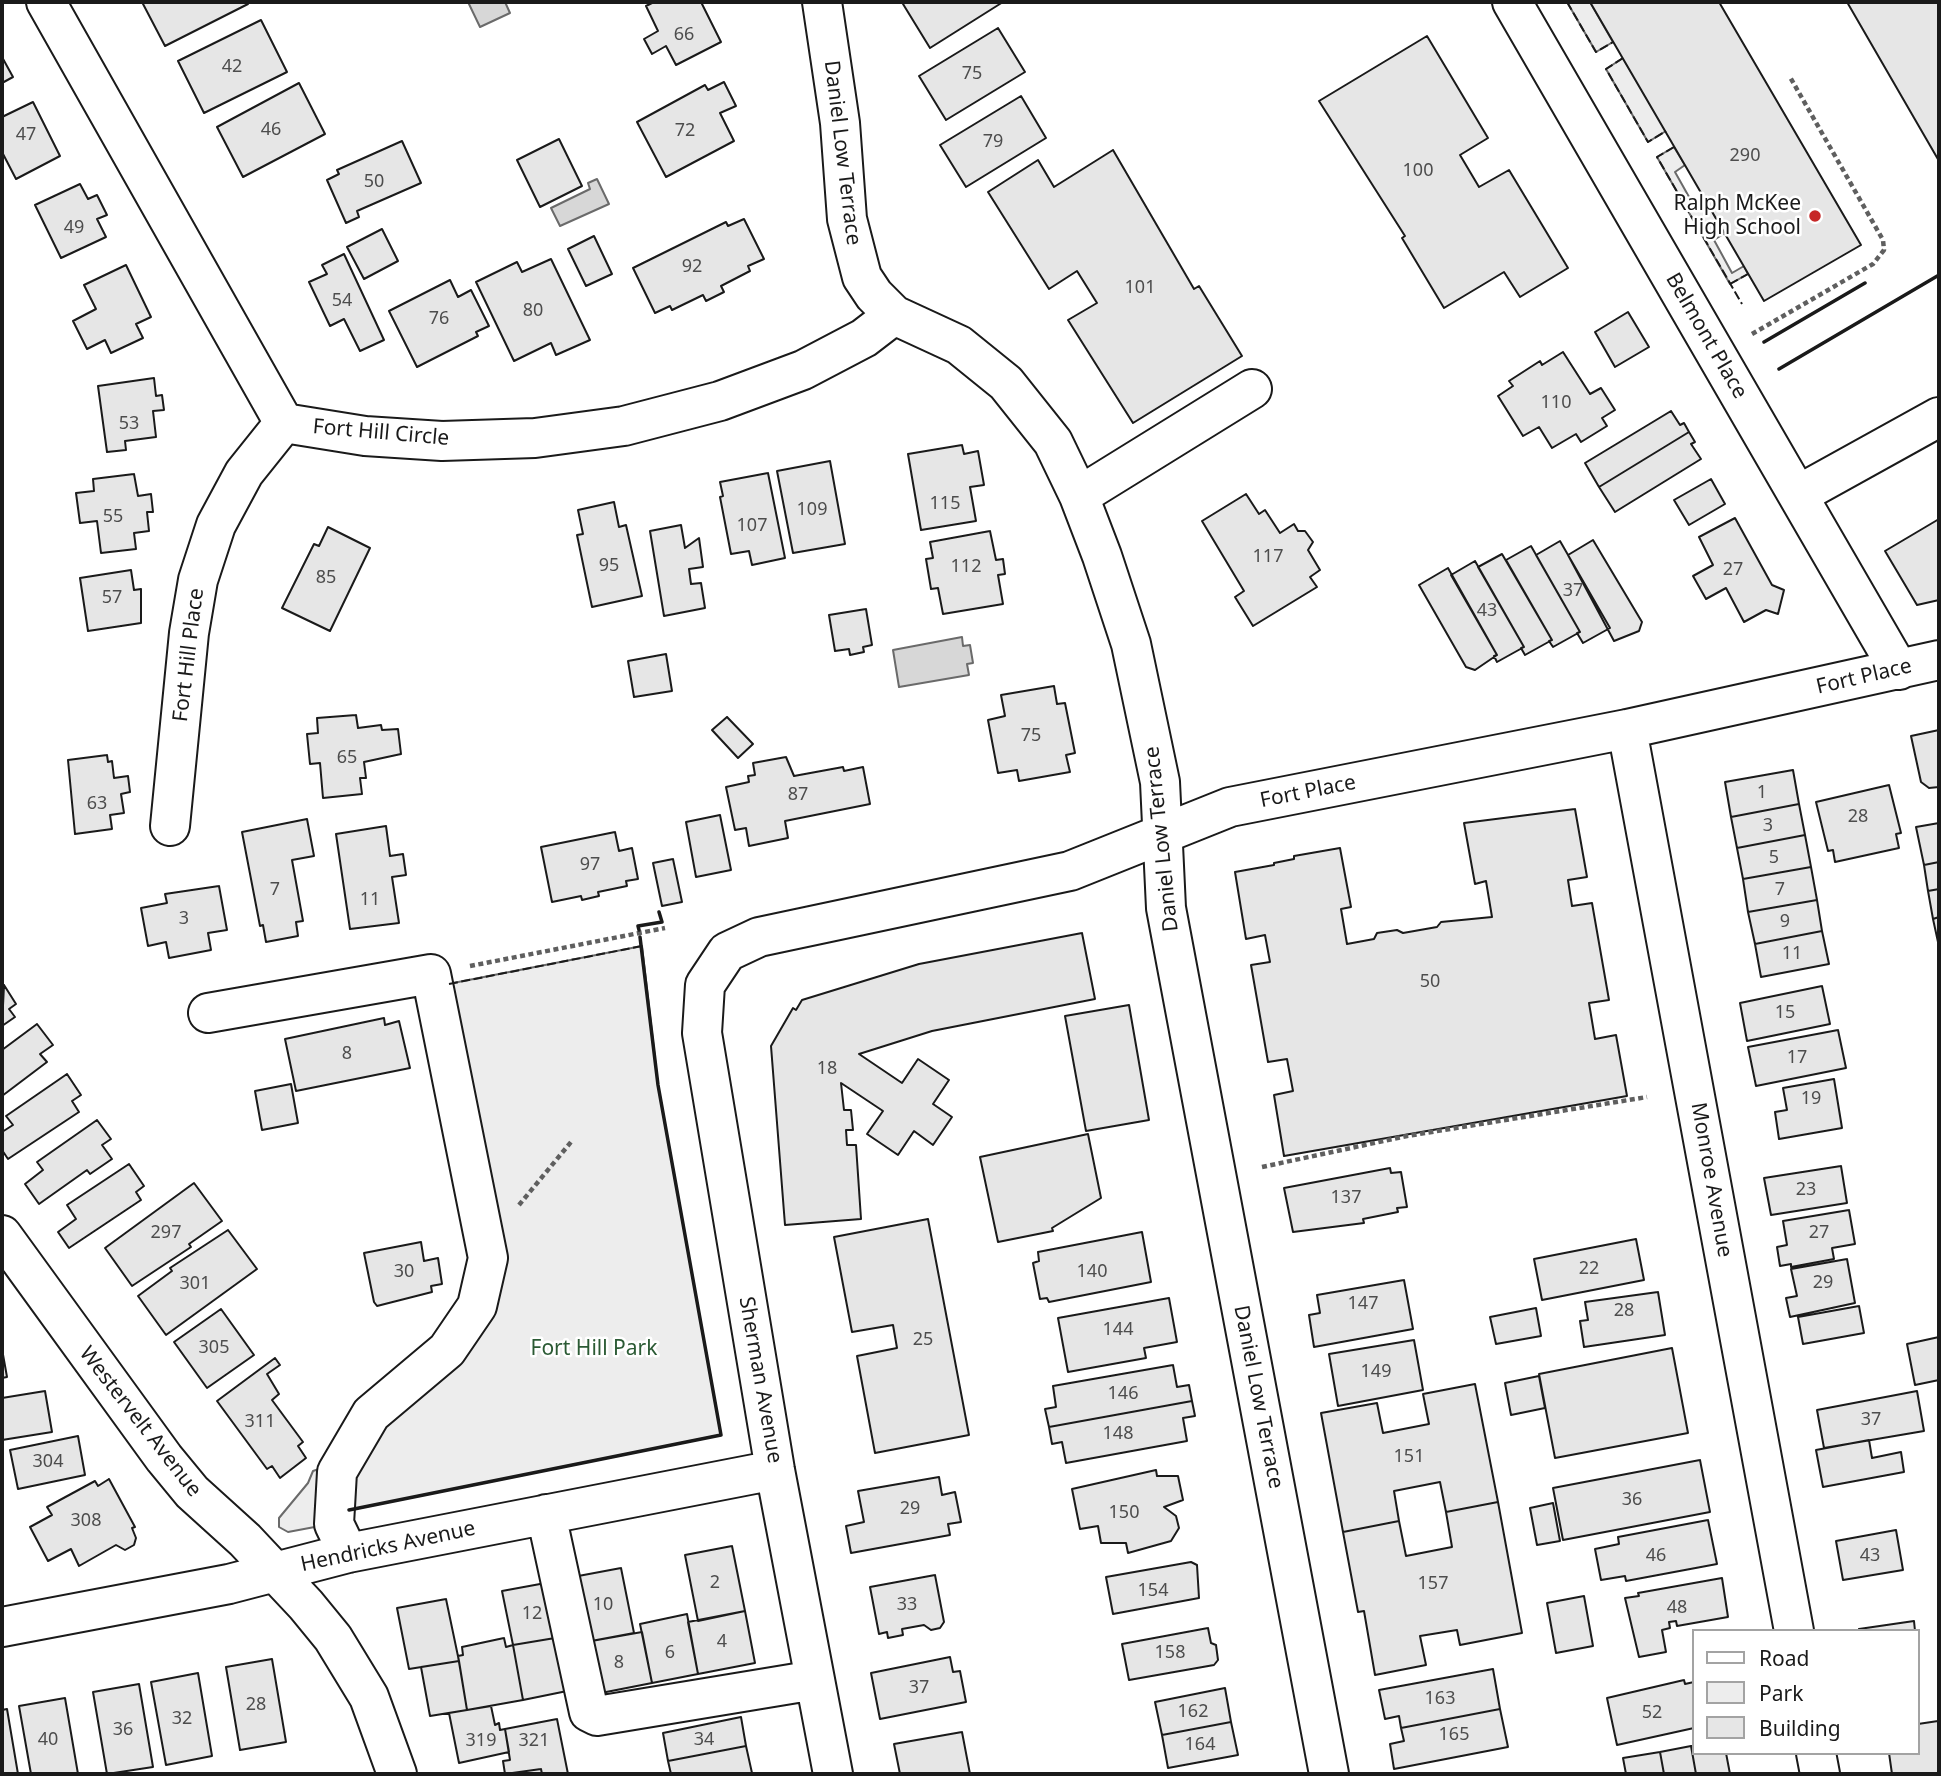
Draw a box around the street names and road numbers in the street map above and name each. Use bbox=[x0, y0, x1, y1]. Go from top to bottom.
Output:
street label: Daniel Low Terrace bbox=[818, 59, 866, 247]
street label: Belmont Place bbox=[1660, 269, 1752, 403]
street label: Fort Hill Circle bbox=[312, 414, 450, 452]
street label: Fort Hill Place bbox=[168, 587, 210, 723]
street label: Fort Place bbox=[1814, 654, 1914, 700]
street label: Daniel Low Terrace bbox=[1140, 745, 1184, 933]
street label: Fort Place bbox=[1258, 770, 1358, 814]
street label: Monroe Avenue bbox=[1685, 1101, 1737, 1259]
street label: Sherman Avenue bbox=[733, 1295, 787, 1465]
street label: Daniel Low Terrace bbox=[1228, 1303, 1288, 1491]
street label: Westervelt Avenue bbox=[73, 1342, 207, 1502]
street label: Hendricks Avenue bbox=[298, 1516, 478, 1578]

